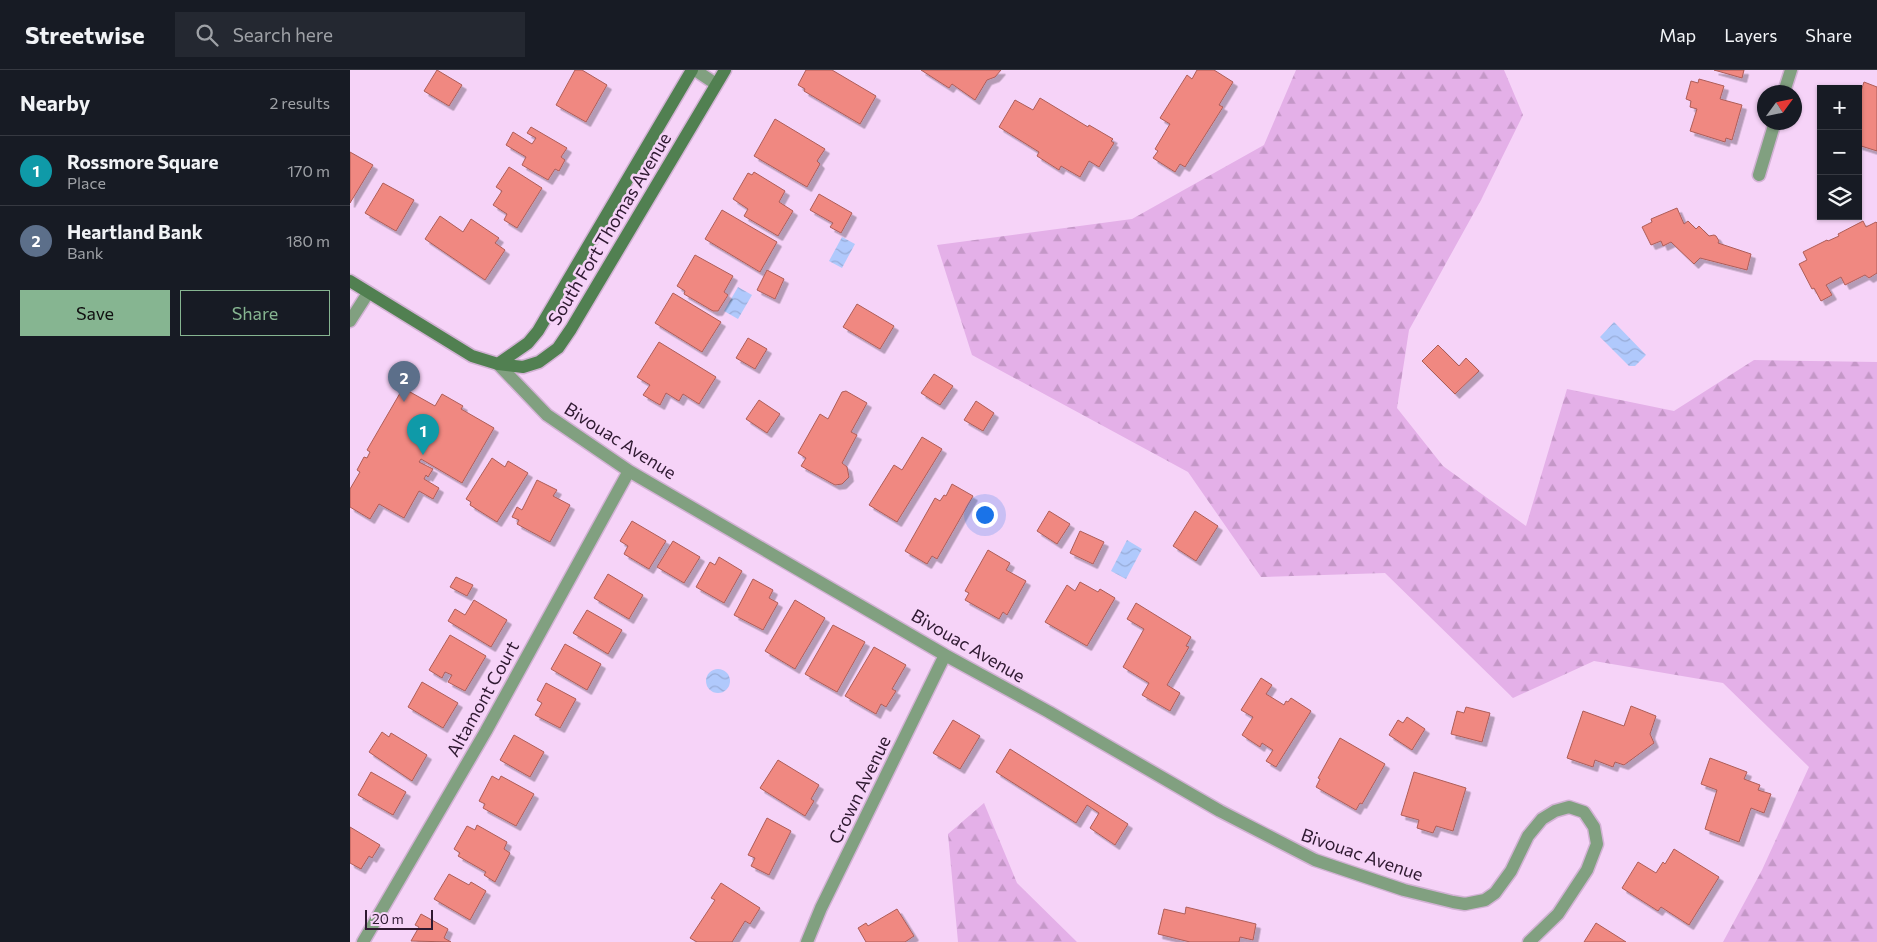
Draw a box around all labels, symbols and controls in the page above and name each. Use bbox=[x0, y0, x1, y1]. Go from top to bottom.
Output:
search box bbox=[175, 12, 525, 57]
text: Streetwise bbox=[25, 20, 145, 49]
icon: search bbox=[193, 21, 221, 49]
text: Search here bbox=[233, 23, 333, 46]
text: Map bbox=[1659, 24, 1696, 46]
text: Layers bbox=[1724, 24, 1777, 46]
text: Share bbox=[1805, 24, 1852, 46]
north arrow bbox=[1757, 85, 1802, 130]
map controls bbox=[1817, 85, 1862, 220]
button: + bbox=[1817, 85, 1862, 130]
text: Nearby bbox=[20, 90, 90, 115]
text: 2 results bbox=[269, 93, 330, 112]
street label: South Fort Thomas Avenue bbox=[543, 128, 675, 329]
button: − bbox=[1817, 130, 1862, 175]
text: Rossmore Square bbox=[67, 150, 218, 173]
text: 1 bbox=[32, 161, 40, 180]
text: 170 m bbox=[287, 161, 330, 180]
text: Place bbox=[67, 173, 106, 192]
button: layers bbox=[1817, 175, 1862, 220]
text: Heartland Bank bbox=[67, 220, 203, 243]
text: 2 bbox=[31, 231, 41, 250]
text: 180 m bbox=[286, 231, 330, 250]
text: Bank bbox=[67, 243, 104, 262]
button: Save bbox=[20, 290, 170, 336]
button: Share bbox=[180, 290, 330, 336]
pin: 2 bbox=[388, 361, 420, 402]
street label: Bivouac Avenue bbox=[561, 397, 681, 483]
pin: 1 bbox=[407, 414, 439, 455]
your location bbox=[972, 502, 998, 528]
street label: Bivouac Avenue bbox=[908, 604, 1029, 687]
street label: Altamont Court bbox=[441, 637, 523, 760]
street label: Crown Avenue bbox=[823, 732, 895, 847]
street label: Bivouac Avenue bbox=[1298, 823, 1426, 885]
scale bar bbox=[365, 907, 432, 930]
text: 20 m bbox=[372, 910, 404, 927]

